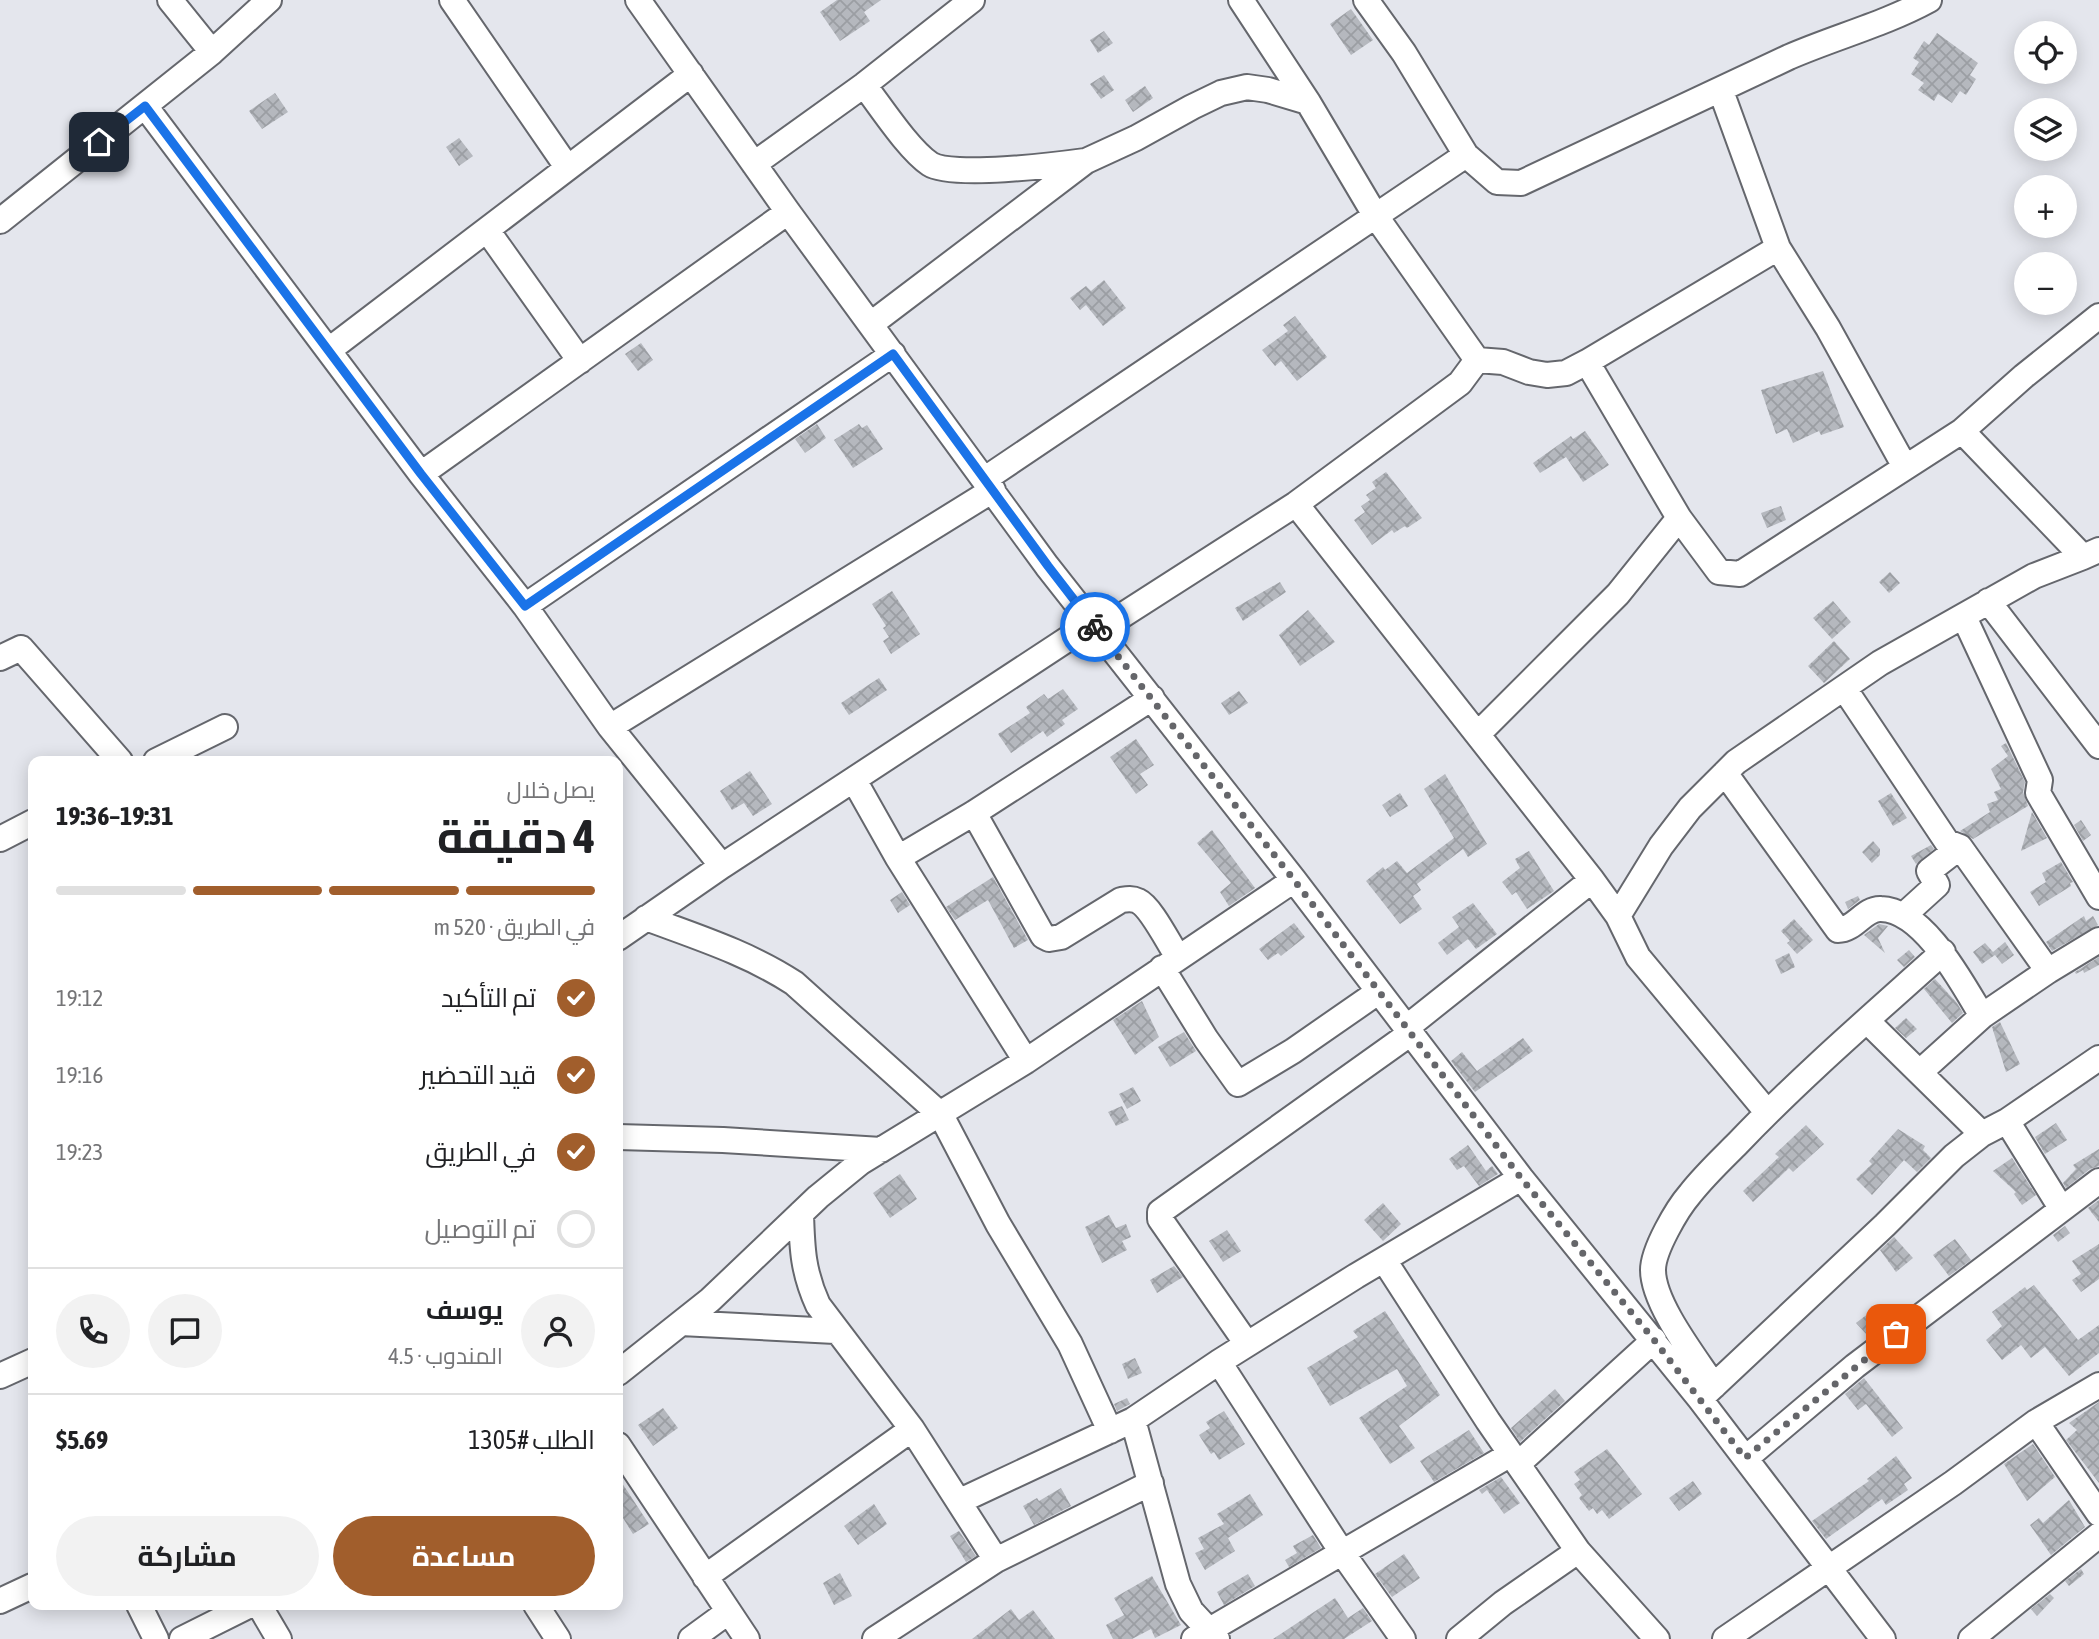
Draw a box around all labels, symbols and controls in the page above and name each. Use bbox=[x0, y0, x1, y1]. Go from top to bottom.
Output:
map controls bbox=[2014, 21, 2077, 315]
button: locate bbox=[2014, 21, 2077, 84]
button: layers bbox=[2014, 98, 2077, 161]
pin bbox=[69, 112, 129, 172]
icon: home bbox=[80, 123, 118, 161]
button: + bbox=[2014, 175, 2077, 238]
button: − bbox=[2014, 252, 2077, 315]
courier bbox=[1060, 592, 1130, 662]
icon: bike bbox=[1076, 608, 1114, 646]
text: يصل خلال bbox=[506, 777, 595, 803]
text: 19:31–19:36 bbox=[56, 801, 173, 831]
text: 4 دقيقة bbox=[437, 810, 595, 863]
text: في الطريق · 520 m bbox=[434, 914, 595, 940]
icon: check bbox=[557, 979, 595, 1017]
text: تم التأكيد bbox=[441, 983, 536, 1013]
text: 19:12 bbox=[56, 985, 103, 1011]
icon: check bbox=[557, 1056, 595, 1094]
text: قيد التحضير bbox=[420, 1060, 536, 1090]
text: 19:16 bbox=[56, 1062, 103, 1088]
icon: check bbox=[557, 1133, 595, 1171]
text: في الطريق bbox=[425, 1137, 536, 1167]
text: 19:23 bbox=[56, 1139, 103, 1165]
text: تم التوصيل bbox=[424, 1214, 536, 1244]
button: phone bbox=[56, 1294, 130, 1368]
button: chat bbox=[148, 1294, 222, 1368]
button: person bbox=[521, 1294, 595, 1368]
text: يوسف bbox=[426, 1295, 503, 1325]
pin bbox=[1866, 1304, 1926, 1364]
icon: bag bbox=[1877, 1315, 1915, 1353]
text: المندوب · 4.5 bbox=[388, 1343, 503, 1369]
text: $5.69 bbox=[56, 1425, 108, 1455]
text: الطلب #1305 bbox=[468, 1425, 595, 1455]
button: مشاركة bbox=[56, 1516, 319, 1596]
button: مساعدة bbox=[333, 1516, 595, 1596]

